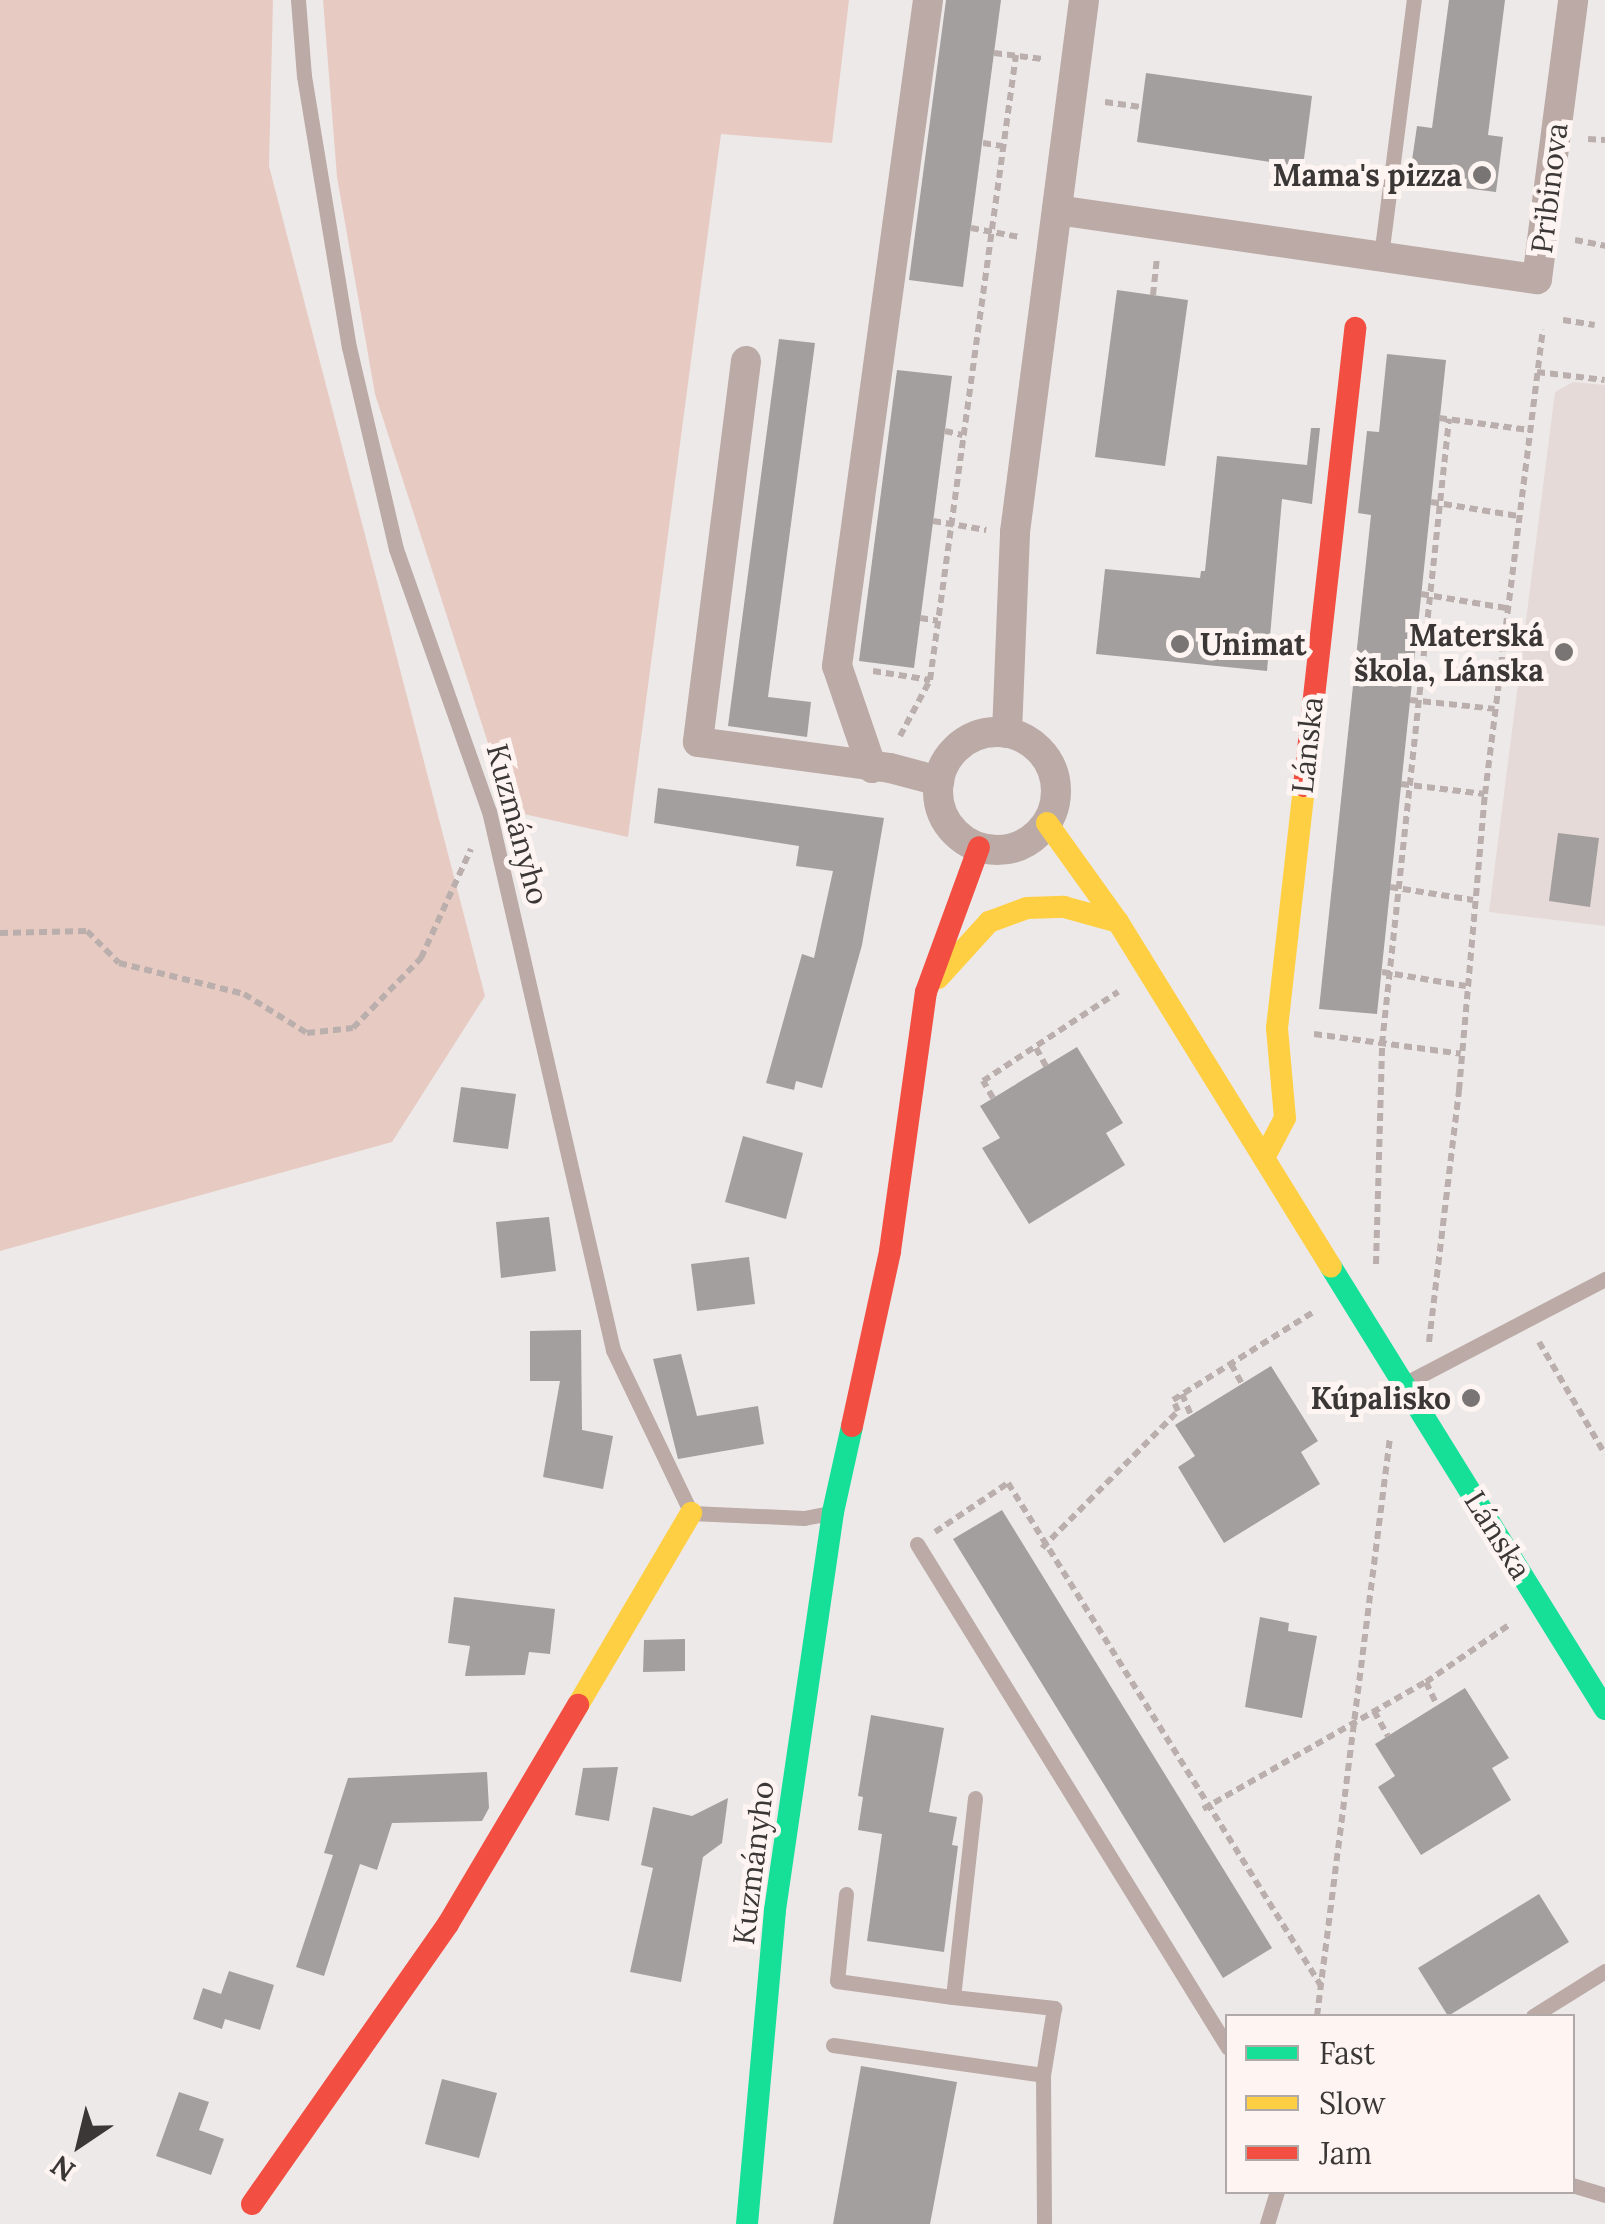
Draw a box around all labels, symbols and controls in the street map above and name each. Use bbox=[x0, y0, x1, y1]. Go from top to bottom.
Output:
street label: Pribinova bbox=[1523, 121, 1575, 255]
place label: Mama's pizza bbox=[1273, 157, 1462, 193]
marker: Mama's pizza bbox=[1471, 164, 1493, 186]
place label: Materská škola, Lánska bbox=[1354, 617, 1544, 688]
place label: Unimat bbox=[1200, 626, 1306, 662]
marker: Unimat bbox=[1169, 633, 1191, 655]
marker: Materská škola, Lánska bbox=[1553, 641, 1575, 663]
street label: Lánska bbox=[1284, 695, 1330, 795]
street label: Kuzmányho bbox=[479, 740, 557, 908]
place label: Kúpalisko bbox=[1310, 1380, 1451, 1416]
marker: Kúpalisko bbox=[1460, 1387, 1482, 1409]
street label: Lánska bbox=[1457, 1484, 1539, 1586]
street label: Kuzmányho bbox=[725, 1779, 781, 1947]
legend bbox=[1225, 2014, 1575, 2194]
text: Fast bbox=[1319, 2034, 1375, 2072]
text: Slow bbox=[1319, 2084, 1385, 2122]
north arrow bbox=[30, 2094, 130, 2194]
text: Jam bbox=[1319, 2134, 1372, 2172]
text: N bbox=[44, 2148, 82, 2190]

